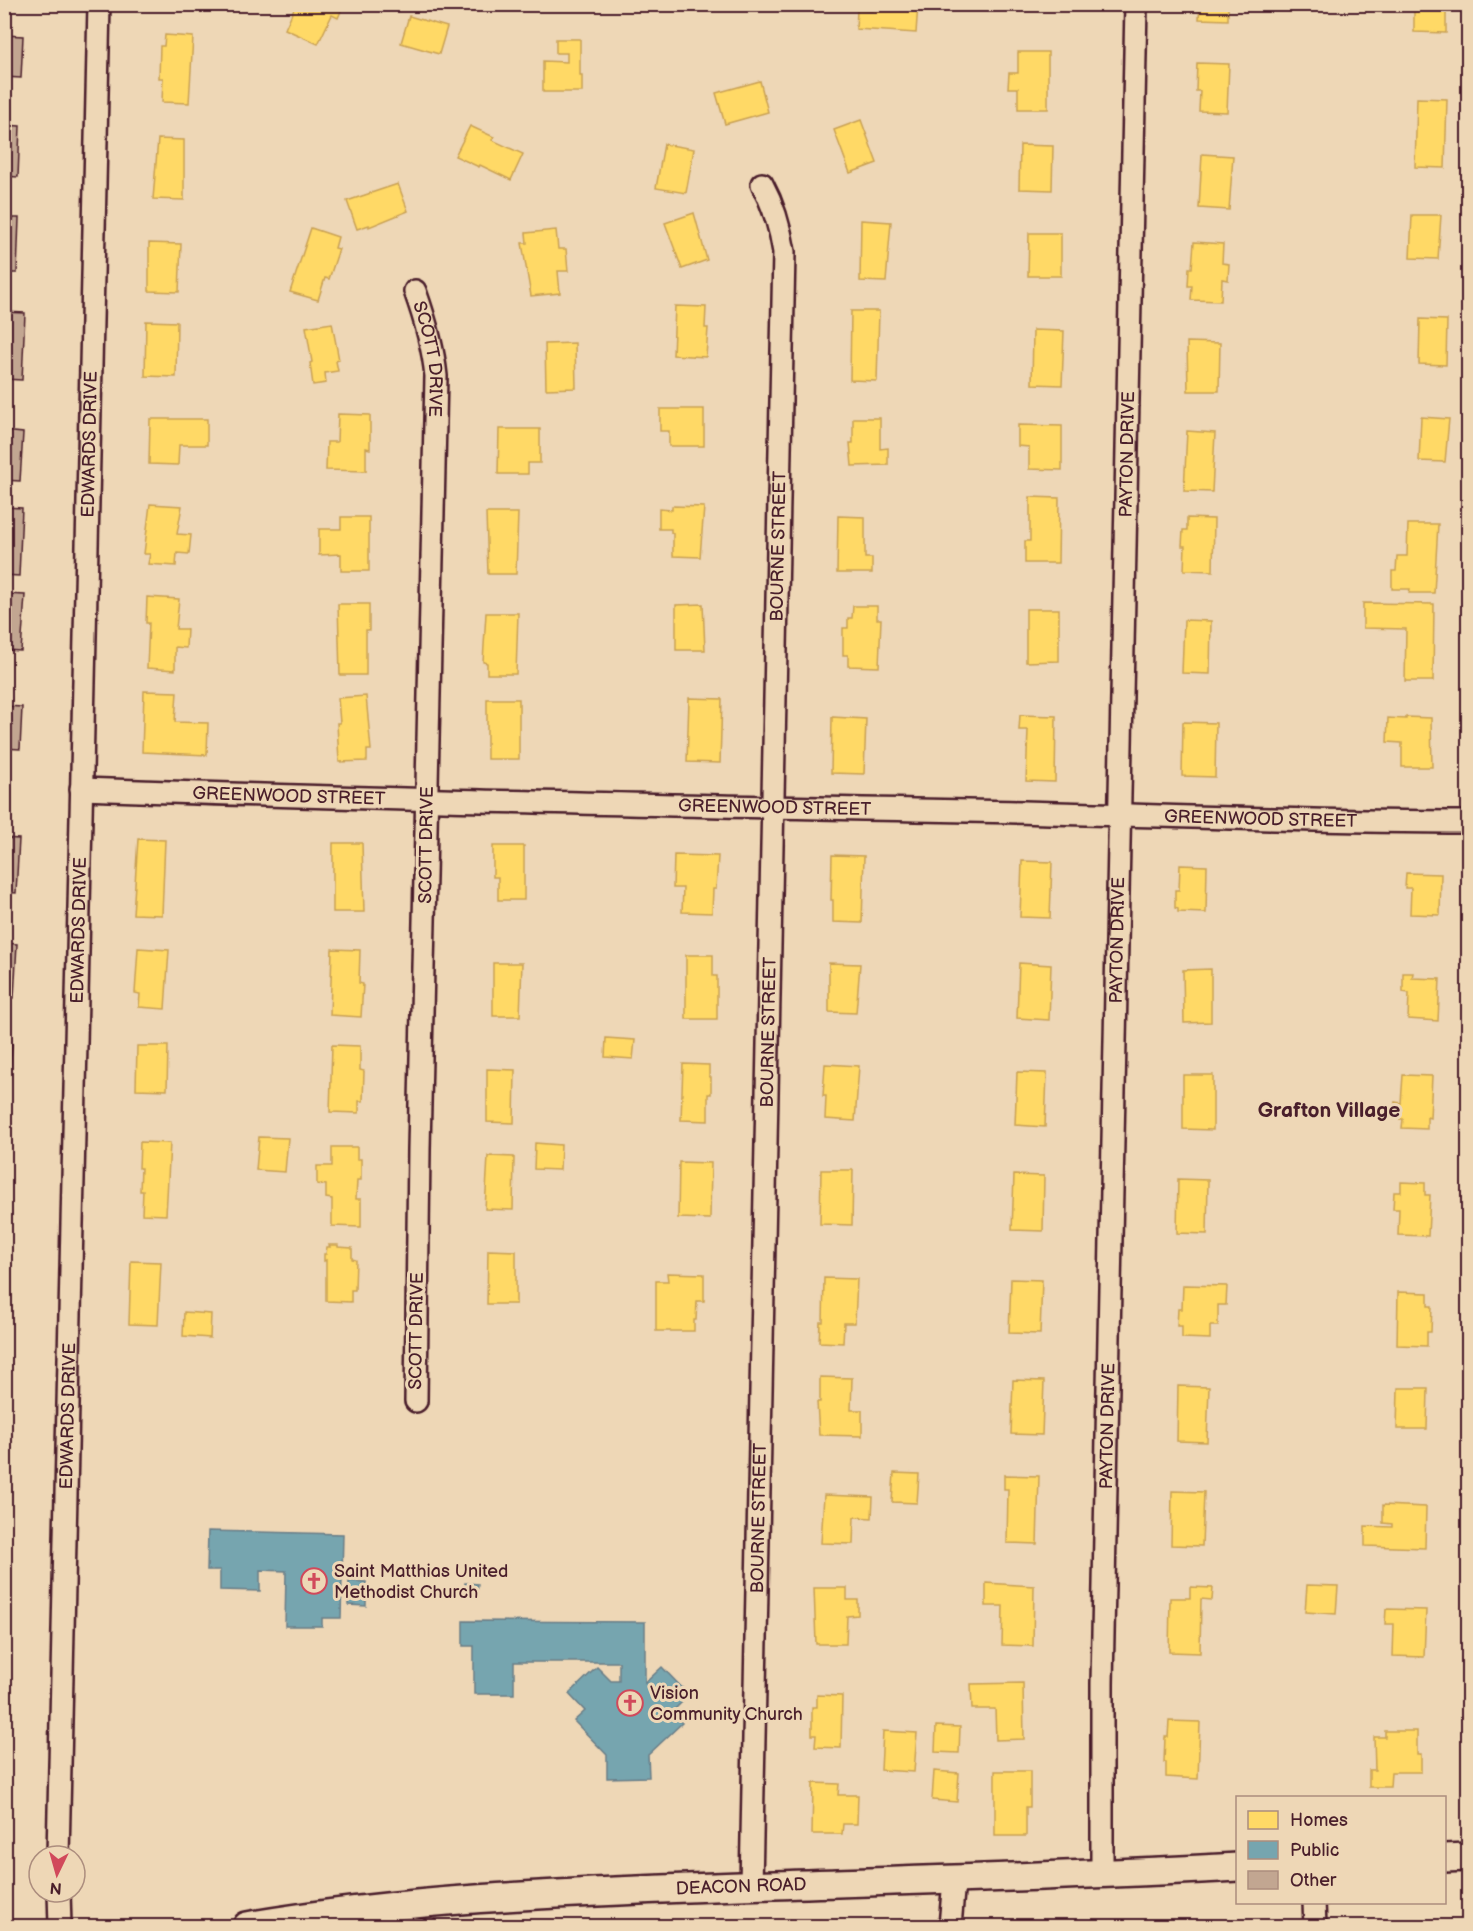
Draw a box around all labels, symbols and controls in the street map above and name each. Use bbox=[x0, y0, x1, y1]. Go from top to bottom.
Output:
street label: SCOTT DRIVE bbox=[408, 298, 446, 417]
street label: EDWARDS DRIVE bbox=[78, 371, 102, 518]
street label: PAYTON DRIVE bbox=[1116, 391, 1139, 518]
street label: BOURNE STREET bbox=[767, 471, 791, 622]
street label: GREENWOOD STREET bbox=[192, 783, 386, 810]
street label: SCOTT DRIVE bbox=[415, 786, 438, 904]
street label: GREENWOOD STREET bbox=[678, 795, 872, 820]
street label: GREENWOOD STREET bbox=[1164, 806, 1358, 832]
street label: EDWARDS DRIVE bbox=[67, 857, 91, 1004]
street label: PAYTON DRIVE bbox=[1106, 877, 1129, 1003]
street label: BOURNE STREET bbox=[757, 956, 781, 1108]
district label: Grafton Village bbox=[1258, 1098, 1400, 1123]
street label: SCOTT DRIVE bbox=[405, 1272, 428, 1390]
street label: EDWARDS DRIVE bbox=[56, 1342, 80, 1490]
street label: PAYTON DRIVE bbox=[1096, 1363, 1119, 1489]
street label: BOURNE STREET bbox=[747, 1442, 771, 1594]
place label: Saint Matthias United Methodist Church bbox=[334, 1561, 508, 1603]
church icon: Saint Matthias United Methodist Church bbox=[299, 1566, 329, 1596]
place label: Vision Community Church bbox=[650, 1683, 803, 1725]
church icon: Vision Community Church bbox=[615, 1688, 645, 1718]
legend bbox=[1236, 1796, 1446, 1904]
text: Homes bbox=[1290, 1810, 1348, 1831]
text: Public bbox=[1290, 1840, 1339, 1861]
north arrow bbox=[27, 1844, 87, 1904]
text: Other bbox=[1290, 1870, 1337, 1891]
street label: DEACON ROAD bbox=[675, 1874, 807, 1899]
text: N bbox=[49, 1877, 63, 1897]

